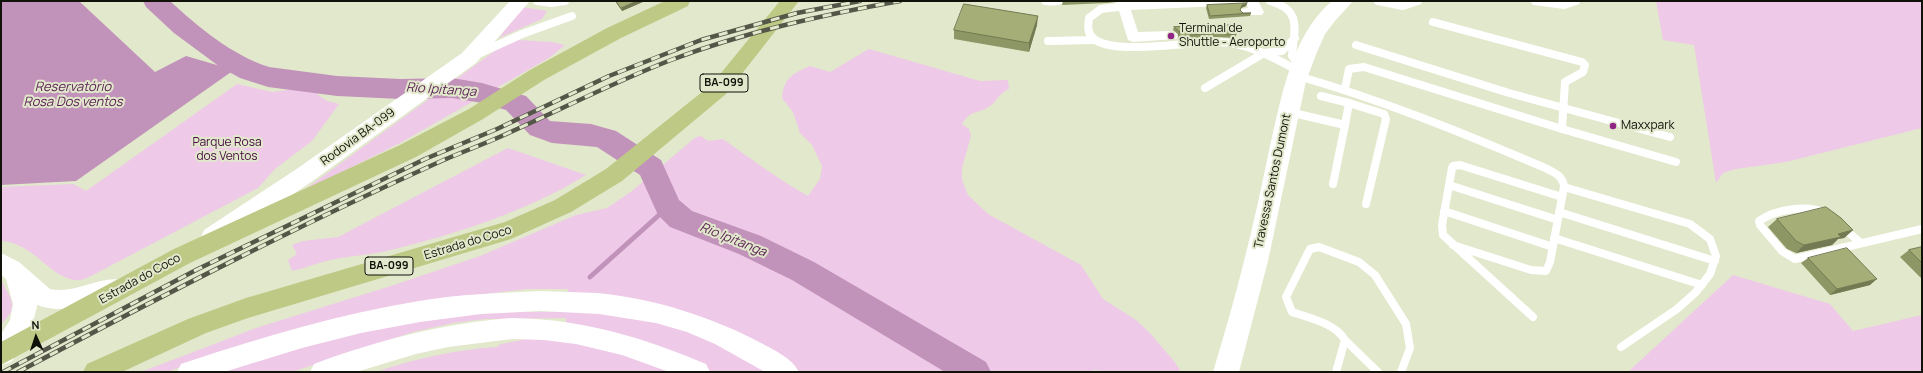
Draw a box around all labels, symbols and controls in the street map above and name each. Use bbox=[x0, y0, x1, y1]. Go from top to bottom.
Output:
place label: Terminal de Shuttle - Aeroporto bbox=[1179, 22, 1285, 50]
marker: Terminal de Shuttle - Aeroporto bbox=[1166, 31, 1176, 41]
road number: BA-099 bbox=[700, 74, 748, 92]
water label: Reservatório Rosa Dos ventos bbox=[23, 79, 123, 110]
water label: Rio Ipitanga bbox=[405, 80, 477, 100]
street label: Rodovia BA-099 bbox=[318, 105, 398, 169]
street label: Travessa Santos Dumont bbox=[1252, 112, 1294, 250]
place label: Maxxpark bbox=[1621, 119, 1674, 133]
marker: Maxxpark bbox=[1608, 121, 1618, 131]
park label: Parque Rosa dos Ventos bbox=[192, 136, 262, 164]
water label: Rio Ipitanga bbox=[697, 220, 769, 260]
street label: Estrada do Coco bbox=[423, 223, 513, 263]
street label: Estrada do Coco bbox=[97, 251, 183, 307]
road number: BA-099 bbox=[365, 257, 413, 275]
north arrow bbox=[16, 317, 56, 357]
text: N bbox=[31, 317, 40, 332]

